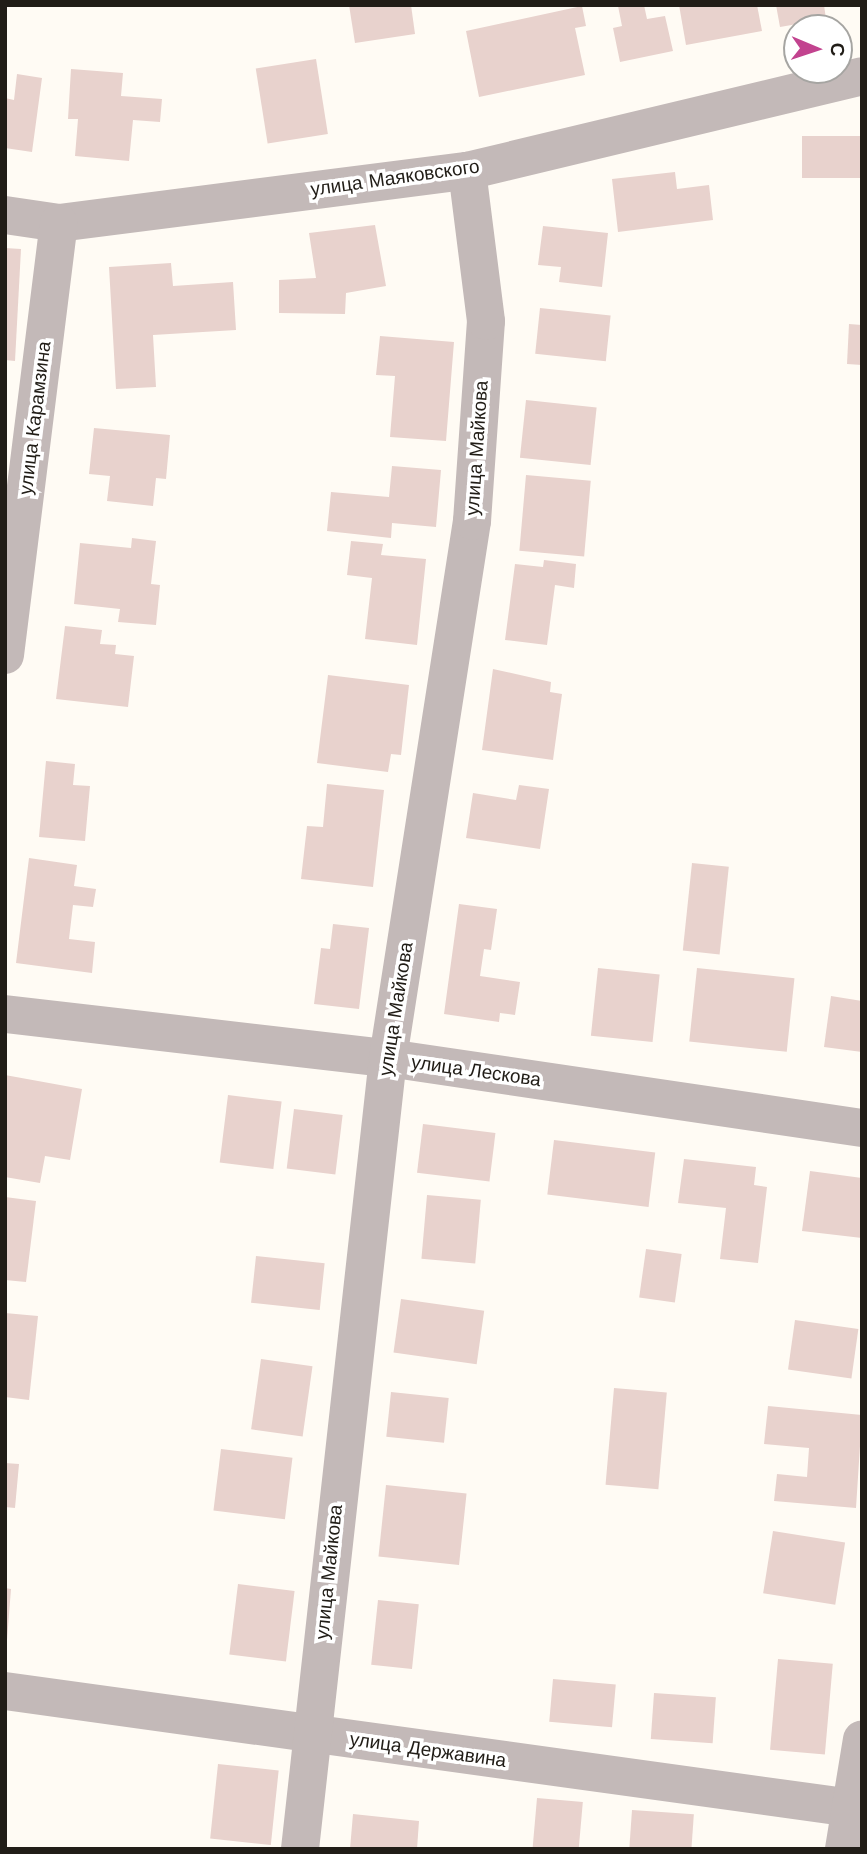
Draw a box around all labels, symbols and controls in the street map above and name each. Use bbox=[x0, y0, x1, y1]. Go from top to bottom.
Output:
north arrow bbox=[783, 14, 853, 84]
text: С bbox=[826, 42, 849, 57]
street label: улица Маяковского bbox=[309, 155, 481, 201]
street label: улица Карамзина bbox=[14, 340, 56, 496]
street label: улица Майкова bbox=[461, 380, 493, 516]
street label: улица Майкова bbox=[374, 940, 418, 1078]
street label: улица Лескова bbox=[410, 1051, 542, 1091]
street label: улица Майкова bbox=[311, 1503, 347, 1641]
street label: улица Державина bbox=[348, 1728, 508, 1772]

